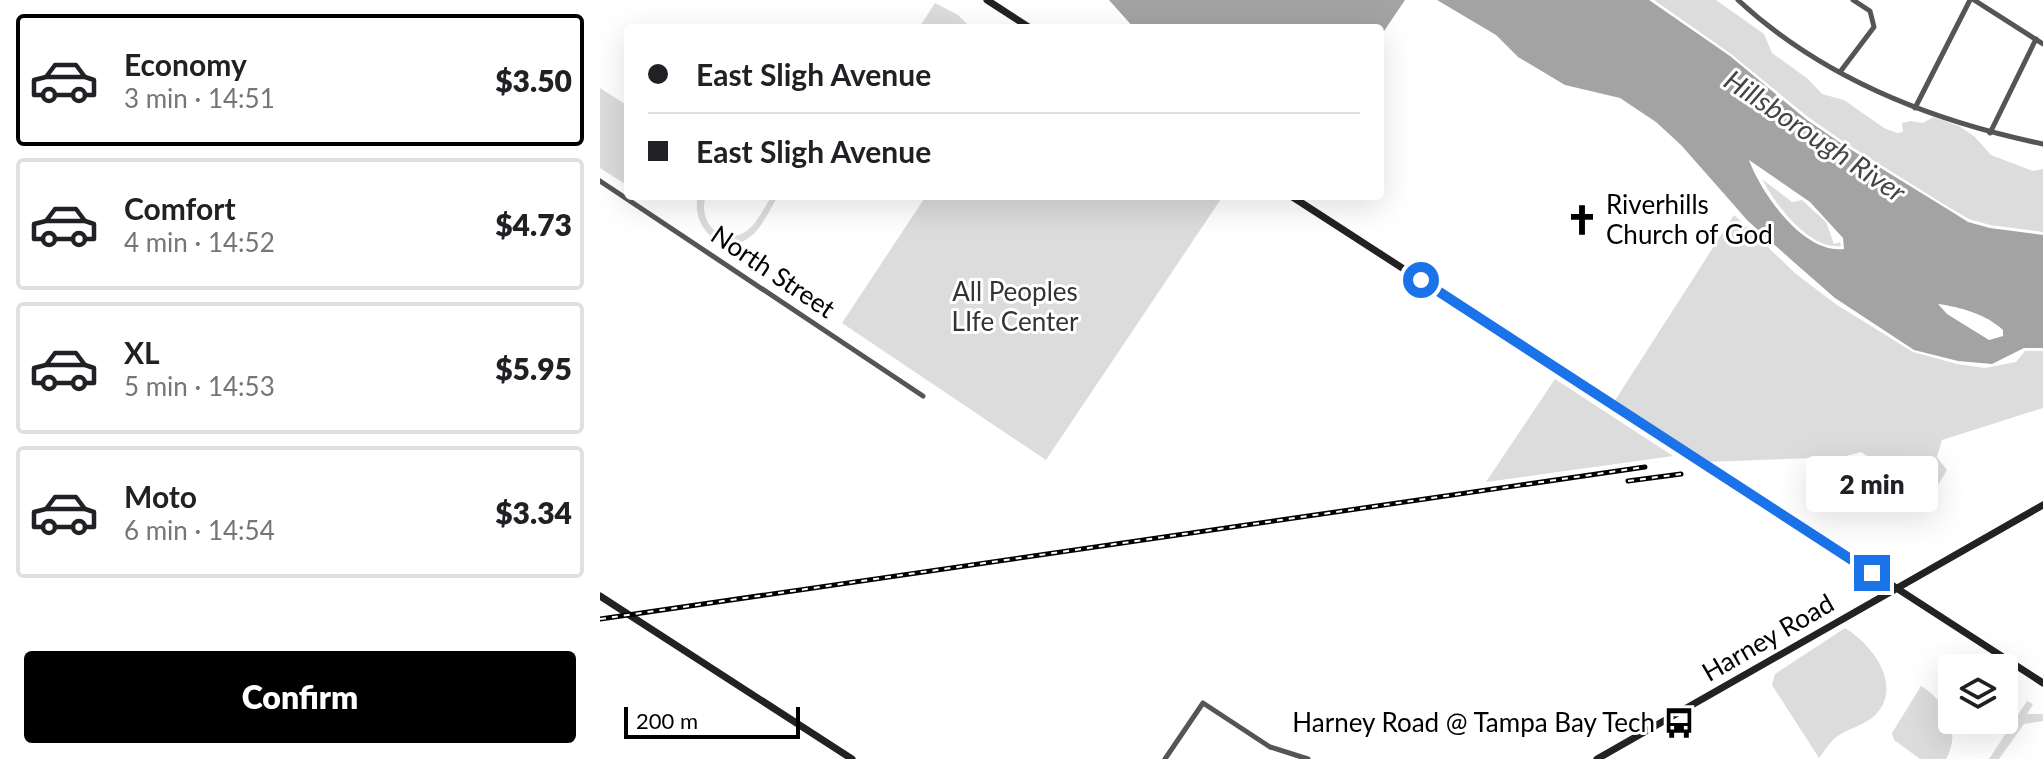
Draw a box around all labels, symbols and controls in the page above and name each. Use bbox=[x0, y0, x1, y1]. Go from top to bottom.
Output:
icon: car bbox=[28, 44, 100, 116]
text: Economy bbox=[124, 46, 247, 82]
text: East Sligh Avenue bbox=[696, 56, 931, 92]
text: $3.50 bbox=[495, 62, 572, 98]
water label: Hillsborough River bbox=[1718, 62, 1913, 209]
text: 3 min · 14:51 bbox=[124, 82, 275, 114]
text: East Sligh Avenue bbox=[696, 133, 931, 169]
icon: car bbox=[28, 188, 100, 260]
place label: Riverhills Church of God bbox=[1606, 188, 1773, 250]
text: Comfort bbox=[124, 190, 236, 226]
church icon: Riverhills Church of God bbox=[1565, 203, 1599, 237]
text: $4.73 bbox=[495, 206, 572, 242]
street label: North Street bbox=[705, 218, 842, 325]
text: 4 min · 14:52 bbox=[124, 226, 275, 258]
route start bbox=[1403, 262, 1439, 298]
park label: All Peoples LIfe Center bbox=[952, 275, 1079, 337]
icon: car bbox=[28, 332, 100, 404]
text: XL bbox=[124, 334, 160, 370]
text: $5.95 bbox=[495, 350, 572, 386]
text: 5 min · 14:53 bbox=[124, 370, 275, 402]
callout: 2 min bbox=[1806, 457, 1938, 513]
text: 2 min bbox=[1840, 468, 1904, 500]
icon: car bbox=[28, 476, 100, 548]
text: Moto bbox=[124, 478, 197, 514]
text: $3.34 bbox=[495, 494, 572, 530]
text: 6 min · 14:54 bbox=[124, 514, 275, 546]
route end bbox=[1854, 555, 1890, 591]
street label: Harney Road bbox=[1696, 587, 1839, 688]
button: Confirm bbox=[24, 651, 576, 743]
map controls bbox=[1938, 654, 2018, 734]
button: layers bbox=[1938, 654, 2018, 734]
scale bar bbox=[624, 703, 800, 739]
place label: Harney Road @ Tampa Bay Tech bbox=[1292, 706, 1655, 738]
bus stop icon: Harney Road @ Tampa Bay Tech bbox=[1662, 706, 1696, 740]
text: 200 m bbox=[636, 707, 698, 734]

